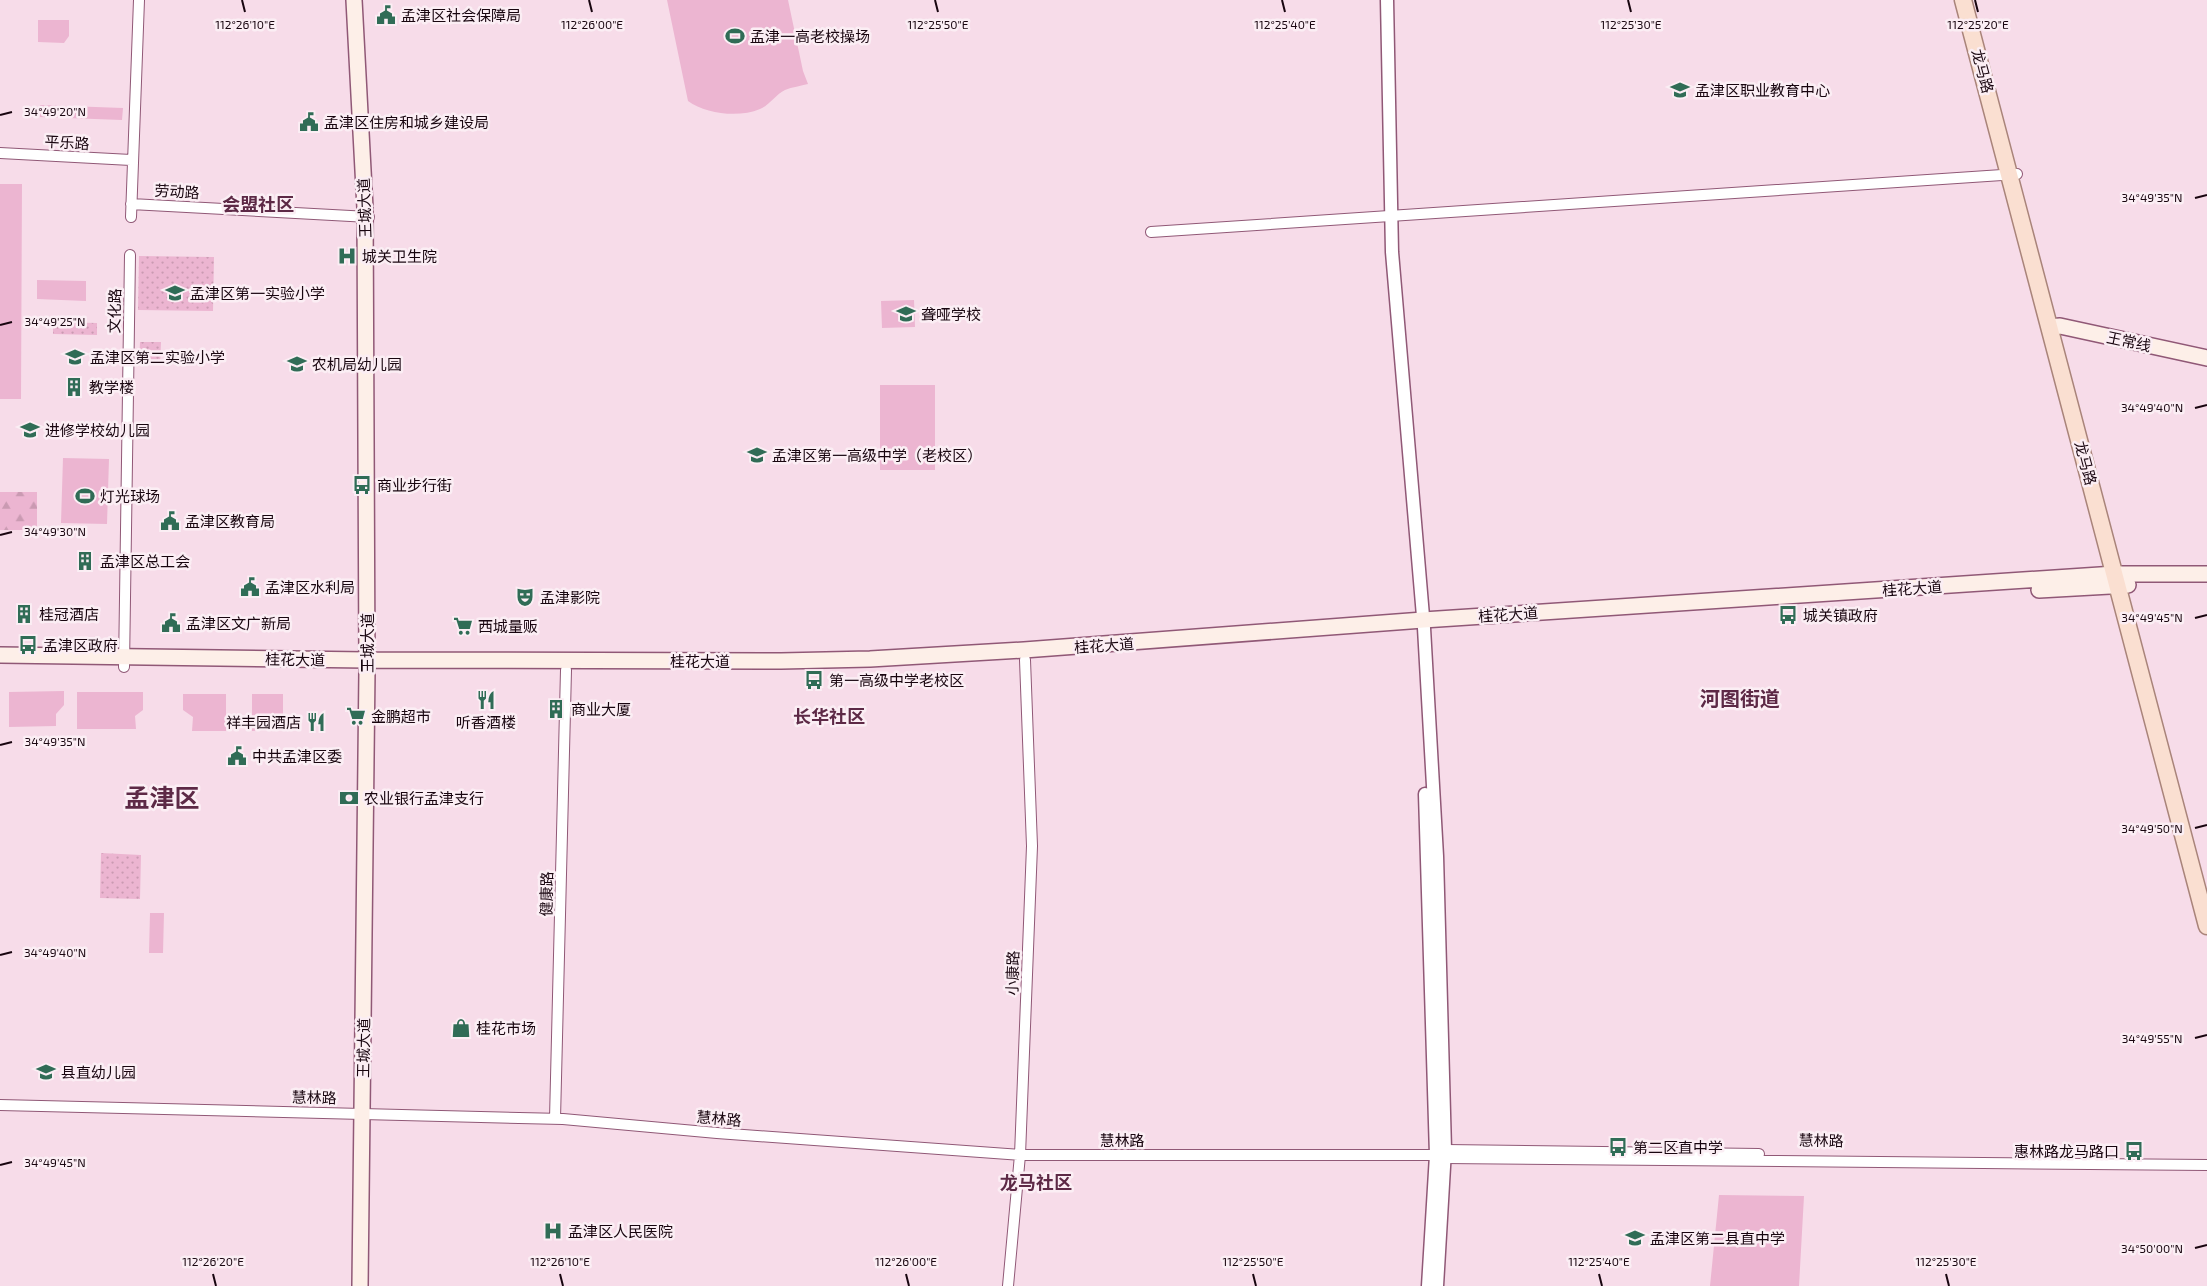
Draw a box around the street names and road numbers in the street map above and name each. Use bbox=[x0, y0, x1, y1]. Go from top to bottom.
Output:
street label: 龙马路 bbox=[1968, 47, 1998, 95]
street label: 平乐路 bbox=[44, 132, 90, 152]
street label: 王城大道 bbox=[354, 178, 374, 238]
street label: 劳动路 bbox=[154, 181, 200, 201]
street label: 文化路 bbox=[105, 288, 123, 334]
street label: 王常线 bbox=[2105, 328, 2153, 354]
street label: 龙马路 bbox=[2071, 439, 2101, 487]
street label: 桂花大道 bbox=[1881, 577, 1943, 599]
street label: 桂花大道 bbox=[1477, 603, 1539, 625]
street label: 王城大道 bbox=[358, 613, 376, 673]
street label: 桂花大道 bbox=[1073, 634, 1135, 656]
street label: 桂花大道 bbox=[265, 649, 325, 669]
street label: 桂花大道 bbox=[670, 652, 730, 670]
street label: 健康路 bbox=[537, 871, 555, 917]
street label: 小康路 bbox=[1002, 950, 1022, 996]
street label: 王城大道 bbox=[353, 1018, 373, 1078]
street label: 慧林路 bbox=[291, 1088, 337, 1106]
street label: 慧林路 bbox=[696, 1107, 742, 1129]
street label: 慧林路 bbox=[1099, 1131, 1145, 1149]
street label: 慧林路 bbox=[1798, 1131, 1844, 1149]

